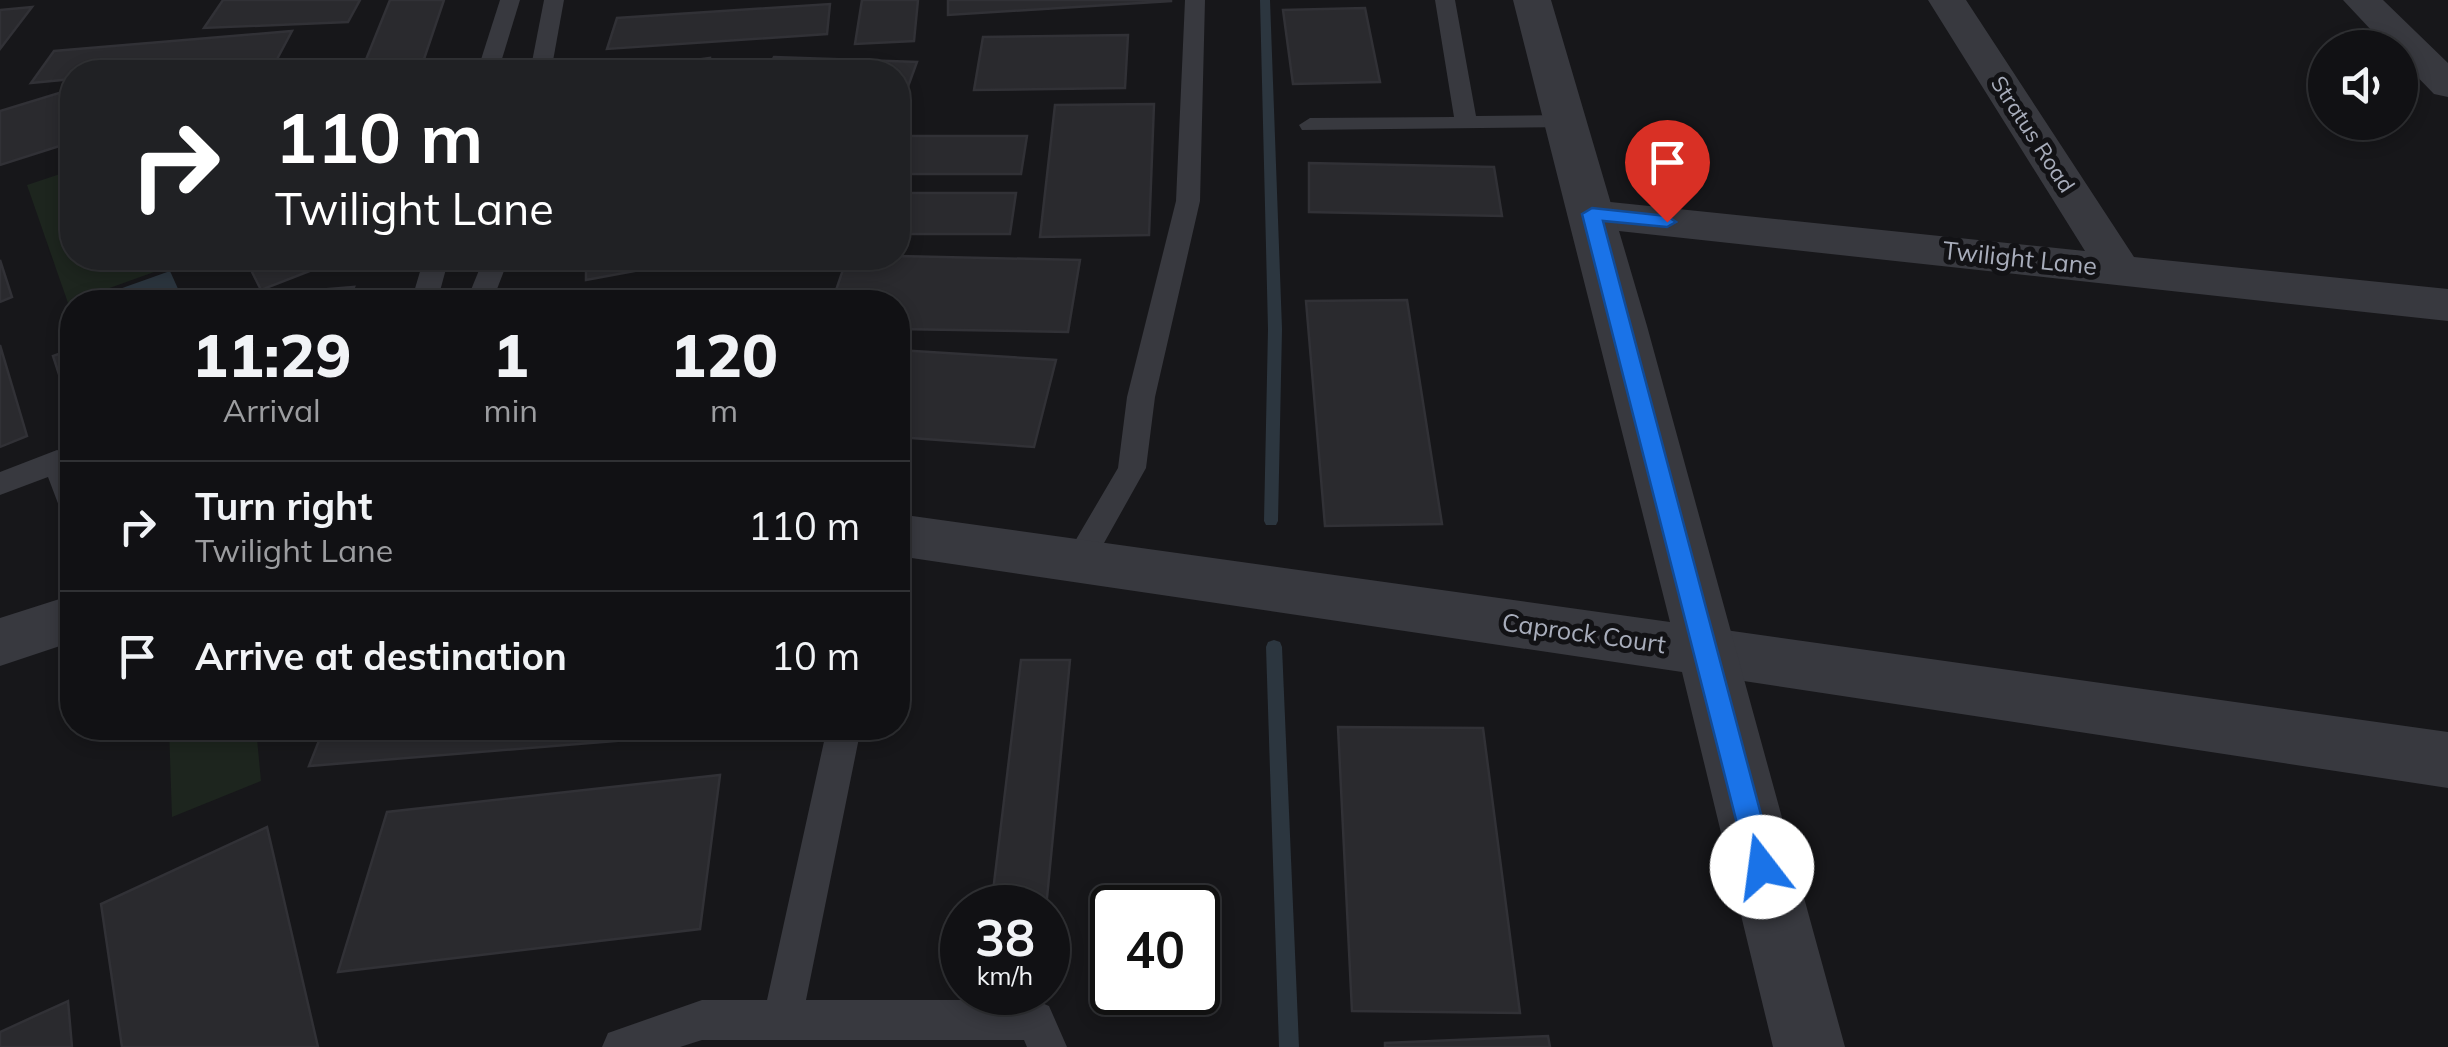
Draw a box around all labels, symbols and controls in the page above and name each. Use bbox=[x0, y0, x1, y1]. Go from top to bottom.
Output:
map controls bbox=[2308, 30, 2418, 140]
button: sound bbox=[2308, 30, 2418, 140]
street label: Stratus Road bbox=[1985, 70, 2081, 198]
text: 110 m bbox=[275, 93, 483, 181]
icon: right bbox=[110, 100, 240, 230]
pin bbox=[1625, 120, 1710, 223]
icon: arrive bbox=[1640, 135, 1695, 190]
text: Twilight Lane bbox=[275, 180, 554, 236]
street label: Twilight Lane bbox=[1941, 234, 2099, 281]
text: 11:29 bbox=[192, 317, 352, 392]
text: 1 bbox=[493, 317, 529, 392]
text: 120 bbox=[670, 317, 778, 392]
text: Arrival bbox=[223, 390, 321, 430]
text: min bbox=[484, 390, 538, 430]
text: m bbox=[710, 390, 738, 430]
text: Turn right bbox=[195, 482, 372, 530]
icon: right bbox=[110, 499, 165, 554]
text: 110 m bbox=[748, 502, 860, 550]
text: Twilight Lane bbox=[195, 530, 393, 570]
street label: Caprock Court bbox=[1500, 606, 1668, 659]
icon: arrive bbox=[110, 629, 165, 684]
text: Arrive at destination bbox=[195, 632, 567, 680]
text: 10 m bbox=[771, 632, 860, 680]
position arrow bbox=[1710, 815, 1814, 919]
speed limit sign: 40 bbox=[1090, 885, 1220, 1015]
text: 38 bbox=[975, 906, 1035, 969]
text: km/h bbox=[977, 960, 1033, 991]

